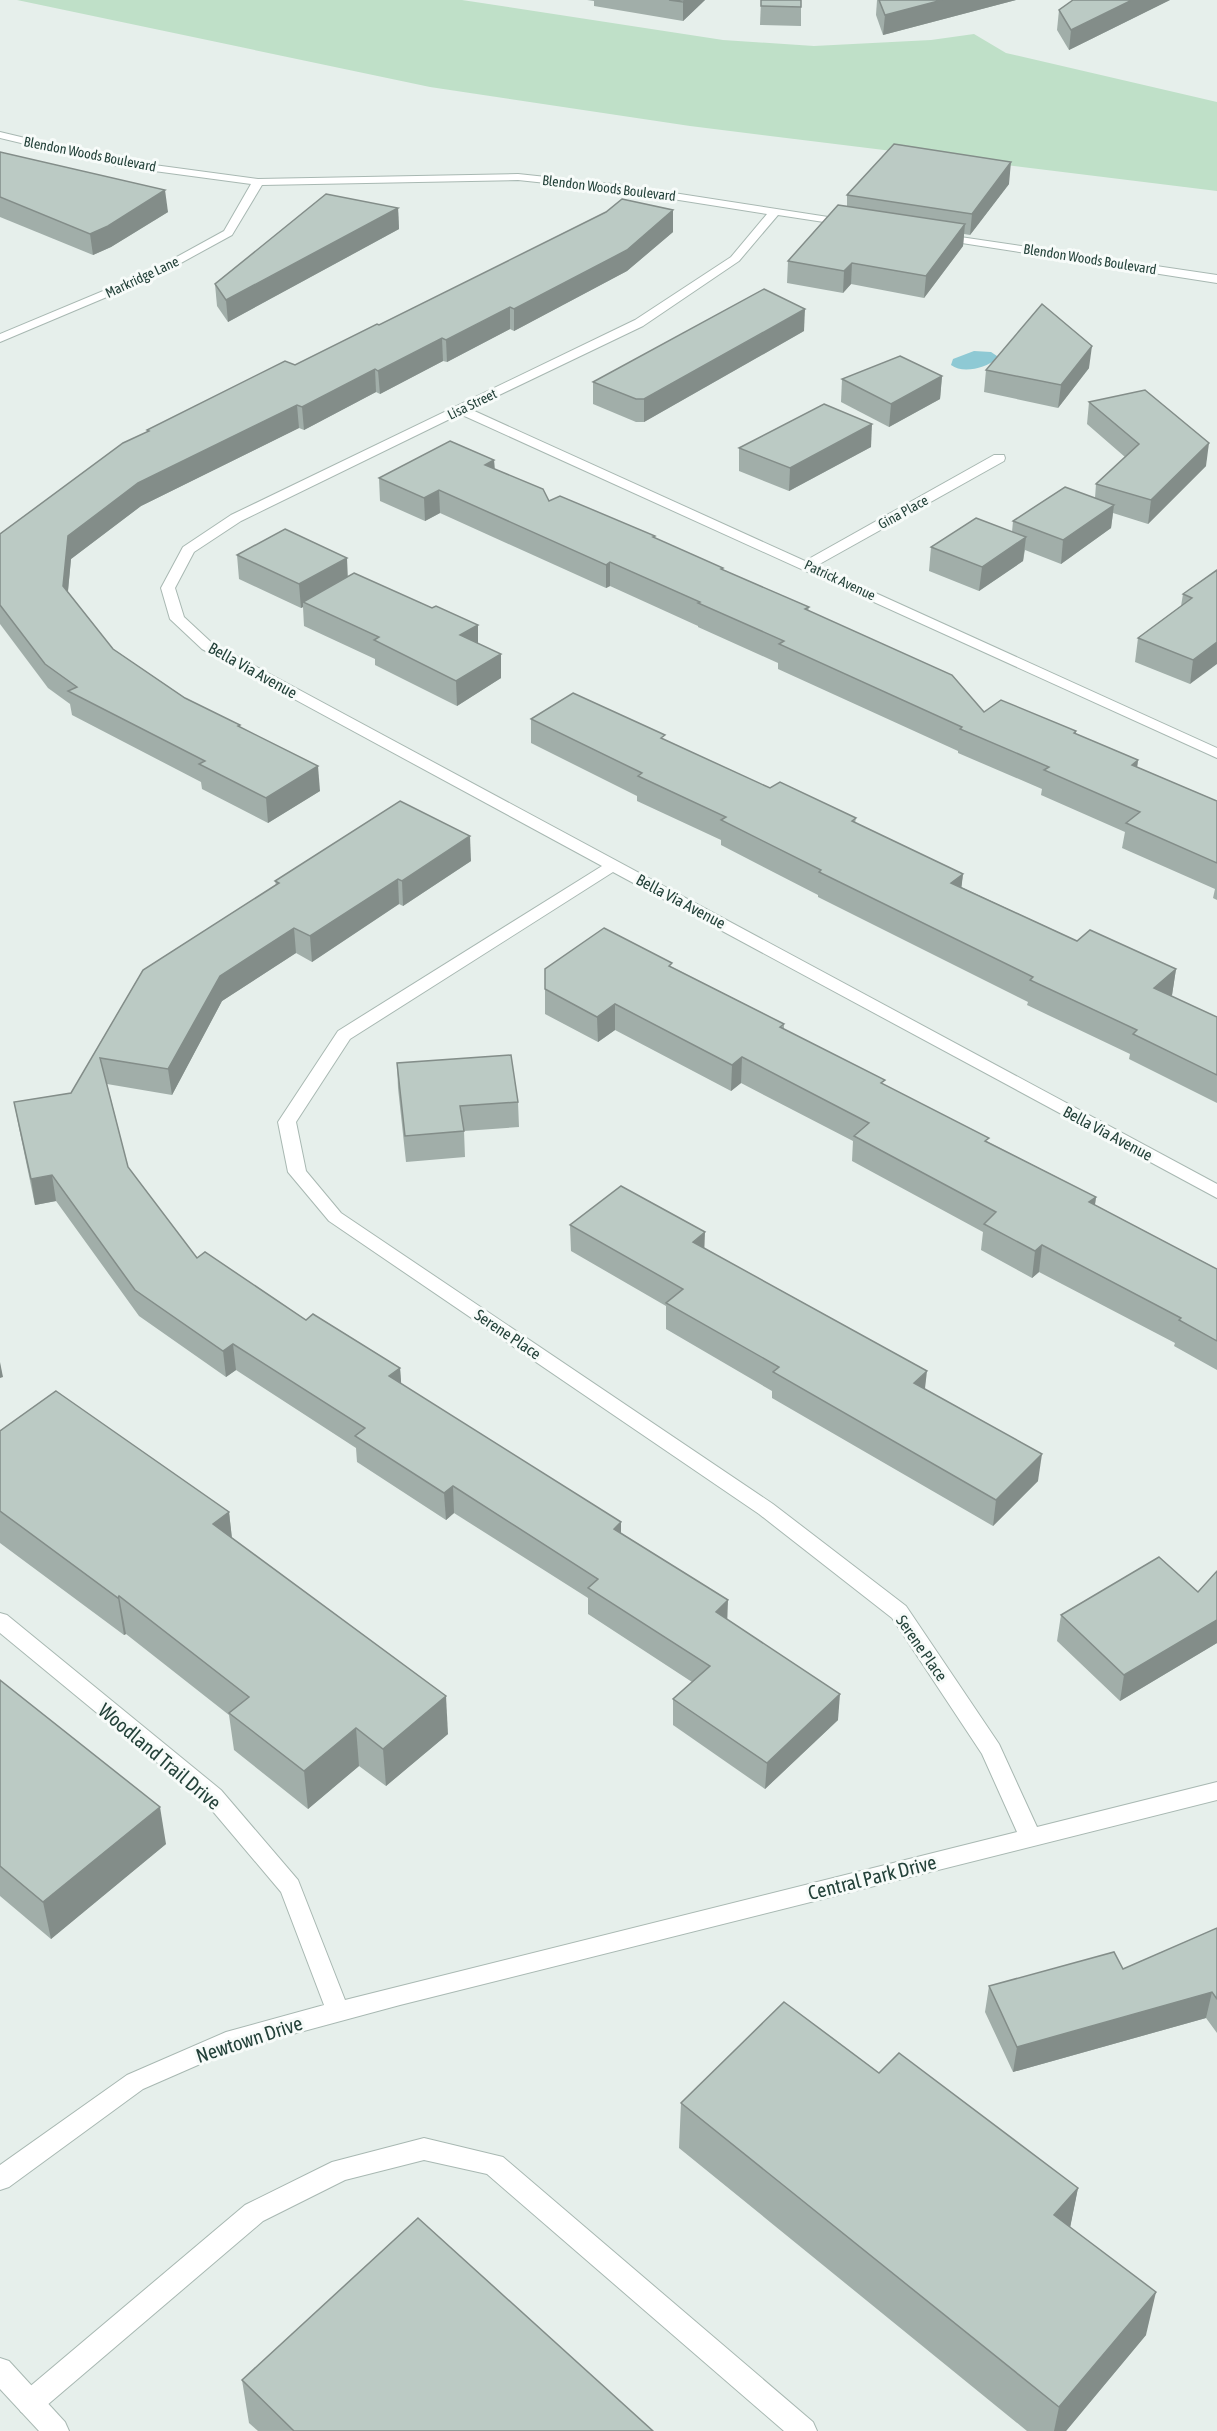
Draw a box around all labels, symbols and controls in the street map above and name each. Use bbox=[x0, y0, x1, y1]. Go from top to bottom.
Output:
street label: Blendon Woods Boulevard bbox=[23, 133, 157, 175]
street label: Blendon Woods Boulevard bbox=[541, 172, 677, 204]
street label: Blendon Woods Boulevard bbox=[1022, 241, 1158, 277]
street label: Markridge Lane bbox=[103, 253, 181, 301]
street label: Lisa Street bbox=[445, 385, 499, 423]
street label: Gina Place bbox=[875, 492, 931, 532]
street label: Patrick Avenue bbox=[802, 557, 878, 603]
street label: Bella Via Avenue bbox=[206, 638, 300, 702]
street label: Bella Via Avenue bbox=[633, 870, 729, 932]
street label: Bella Via Avenue bbox=[1060, 1102, 1156, 1164]
street label: Serene Place bbox=[472, 1305, 544, 1363]
street label: Serene Place bbox=[893, 1612, 951, 1684]
street label: Woodland Trail Drive bbox=[94, 1698, 226, 1814]
street label: Central Park Drive bbox=[805, 1850, 939, 1904]
street label: Newtown Drive bbox=[193, 2011, 305, 2067]

